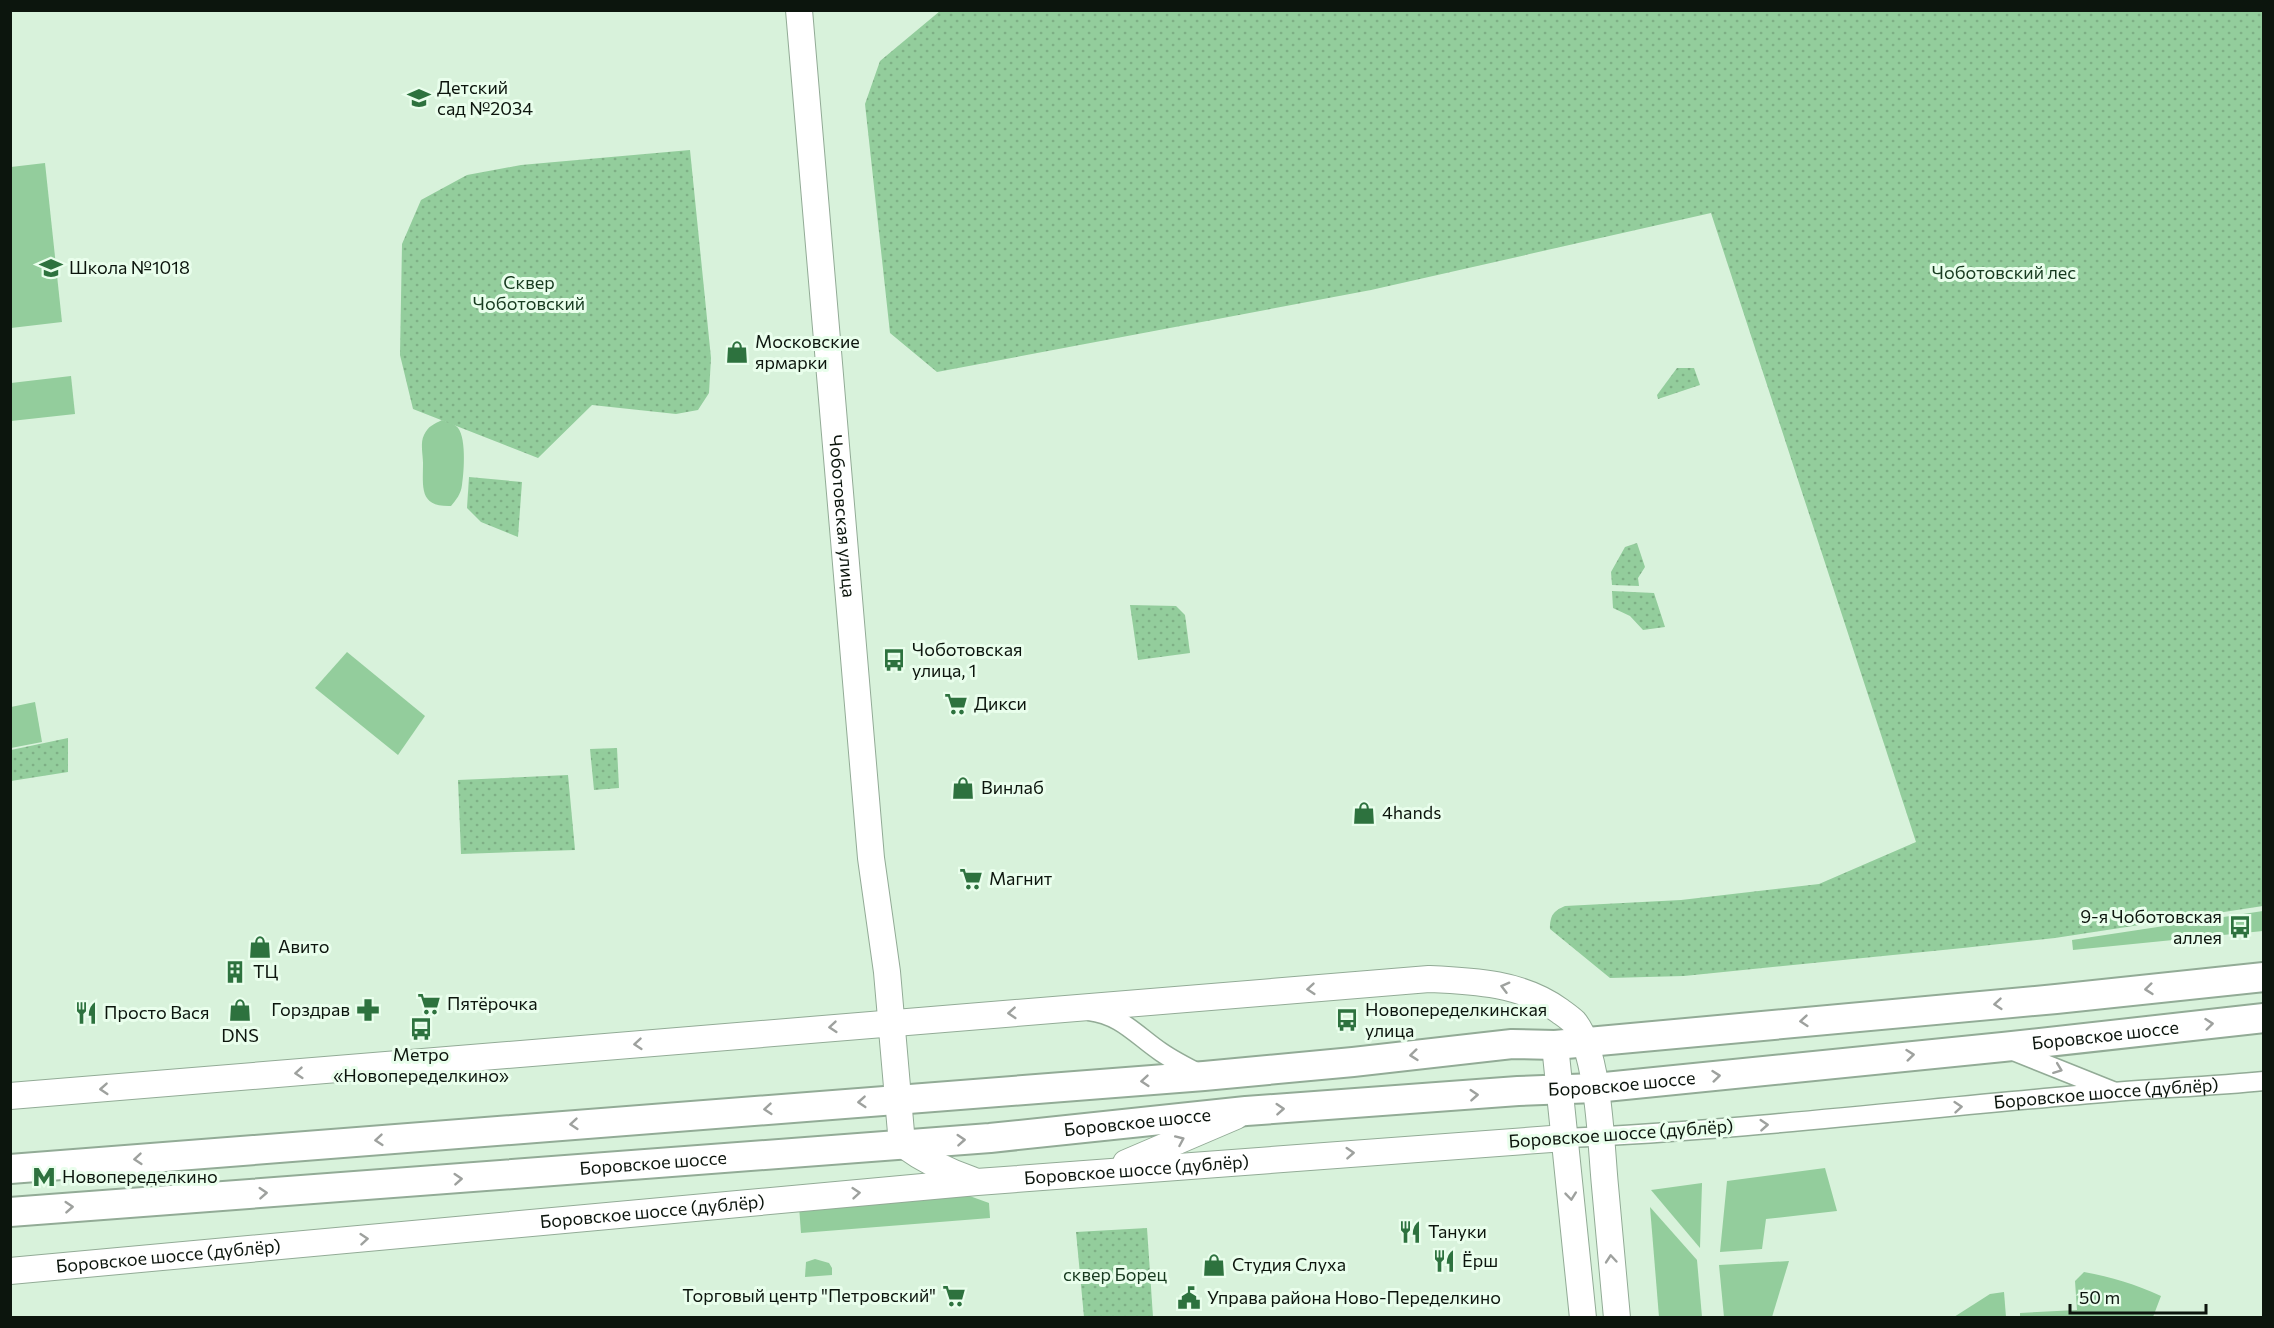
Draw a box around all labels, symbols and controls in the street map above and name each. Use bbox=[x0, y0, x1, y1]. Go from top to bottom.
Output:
place label: Детский сад №2034 bbox=[437, 76, 533, 119]
school or university icon: Детский сад №2034 bbox=[406, 85, 432, 111]
school or university icon: Школа №1018 bbox=[38, 255, 64, 281]
place label: Школа №1018 bbox=[69, 256, 190, 278]
park label: Чоботовский лес bbox=[1932, 261, 2076, 283]
park label: Сквер Чоботовский bbox=[473, 271, 585, 314]
place label: Московские ярмарки bbox=[755, 330, 860, 373]
shop icon: Московские ярмарки bbox=[724, 339, 750, 365]
street label: Чоботовская улица bbox=[825, 434, 861, 598]
place label: Чоботовская улица, 1 bbox=[912, 638, 1022, 681]
bus stop icon: Чоботовская улица, 1 bbox=[881, 647, 907, 673]
supermarket icon: Дикси bbox=[943, 691, 969, 717]
place label: Дикси bbox=[974, 692, 1027, 714]
shop icon: Винлаб bbox=[950, 775, 976, 801]
place label: Винлаб bbox=[981, 776, 1044, 798]
shop icon: 4hands bbox=[1351, 800, 1377, 826]
place label: 4hands bbox=[1382, 801, 1441, 823]
supermarket icon: Магнит bbox=[958, 866, 984, 892]
place label: Магнит bbox=[989, 867, 1053, 889]
place label: 9-я Чоботовская аллея bbox=[2080, 905, 2222, 948]
bus stop icon: 9-я Чоботовская аллея bbox=[2227, 914, 2253, 940]
shop icon: Авито bbox=[247, 934, 273, 960]
place label: Авито bbox=[278, 935, 329, 957]
building icon: ТЦ bbox=[222, 959, 248, 985]
place label: ТЦ bbox=[253, 960, 279, 982]
one-way arrow bbox=[1307, 982, 1316, 995]
one-way arrow bbox=[1500, 982, 1511, 994]
one-way arrow bbox=[2144, 982, 2153, 994]
supermarket icon: Пятёрочка bbox=[416, 991, 442, 1017]
place label: Пятёрочка bbox=[447, 992, 538, 1014]
shop icon: DNS bbox=[227, 997, 253, 1023]
pharmacy icon: Горздрав bbox=[355, 997, 381, 1023]
one-way arrow bbox=[1993, 997, 2003, 1010]
place label: Горздрав bbox=[271, 998, 350, 1020]
place label: Новопеределкинская улица bbox=[1365, 998, 1547, 1041]
restaurant icon: Просто Вася bbox=[73, 1000, 99, 1026]
place label: Просто Вася bbox=[104, 1001, 209, 1023]
one-way arrow bbox=[1007, 1006, 1017, 1019]
bus stop icon: Новопеределкинская улица bbox=[1334, 1007, 1360, 1033]
one-way arrow bbox=[1799, 1015, 1808, 1028]
bus stop icon: Метро «Новопеределкино» bbox=[408, 1016, 434, 1042]
street label: Боровское шоссе bbox=[2031, 1016, 2180, 1054]
one-way arrow bbox=[2204, 1019, 2213, 1031]
one-way arrow bbox=[828, 1020, 837, 1033]
place label: DNS bbox=[221, 1024, 259, 1046]
one-way arrow bbox=[634, 1037, 643, 1050]
place label: Метро «Новопеределкино» bbox=[333, 1043, 509, 1086]
one-way arrow bbox=[1409, 1049, 1418, 1061]
one-way arrow bbox=[1906, 1049, 1915, 1062]
one-way arrow bbox=[2051, 1062, 2062, 1074]
one-way arrow bbox=[294, 1066, 303, 1079]
street label: Боровское шоссе bbox=[1548, 1066, 1696, 1100]
one-way arrow bbox=[1712, 1070, 1721, 1083]
street label: Боровское шоссе (дублёр) bbox=[1993, 1073, 2219, 1113]
one-way arrow bbox=[1141, 1074, 1150, 1087]
one-way arrow bbox=[100, 1083, 109, 1096]
one-way arrow bbox=[1470, 1088, 1479, 1101]
one-way arrow bbox=[858, 1095, 867, 1108]
one-way arrow bbox=[1954, 1101, 1963, 1114]
one-way arrow bbox=[763, 1102, 772, 1115]
street label: Боровское шоссе bbox=[1063, 1103, 1212, 1140]
one-way arrow bbox=[1275, 1103, 1284, 1116]
street label: Боровское шоссе (дублёр) bbox=[1508, 1114, 1734, 1152]
one-way arrow bbox=[569, 1118, 578, 1131]
one-way arrow bbox=[1760, 1118, 1769, 1131]
one-way arrow bbox=[375, 1133, 384, 1146]
one-way arrow bbox=[956, 1134, 965, 1147]
one-way arrow bbox=[1173, 1135, 1184, 1147]
street label: Боровское шоссе bbox=[579, 1146, 728, 1179]
one-way arrow bbox=[1345, 1147, 1354, 1160]
street label: Боровское шоссе (дублёр) bbox=[1023, 1150, 1250, 1188]
one-way arrow bbox=[134, 1152, 143, 1165]
metro station icon: Новопеределкино bbox=[31, 1164, 57, 1190]
place label: Новопеределкино bbox=[62, 1165, 218, 1187]
one-way arrow bbox=[453, 1172, 462, 1185]
one-way arrow bbox=[259, 1187, 268, 1200]
one-way arrow bbox=[851, 1187, 861, 1200]
street label: Боровское шоссе (дублёр) bbox=[539, 1190, 765, 1232]
one-way arrow bbox=[1564, 1192, 1577, 1201]
one-way arrow bbox=[64, 1201, 73, 1214]
restaurant icon: Тануки bbox=[1397, 1219, 1423, 1245]
place label: Тануки bbox=[1428, 1220, 1487, 1242]
one-way arrow bbox=[360, 1233, 369, 1246]
street label: Боровское шоссе (дублёр) bbox=[55, 1234, 282, 1277]
restaurant icon: Ёрш bbox=[1431, 1248, 1457, 1274]
place label: Ёрш bbox=[1462, 1249, 1498, 1271]
shop icon: Студия Слуха bbox=[1201, 1252, 1227, 1278]
place label: Студия Слуха bbox=[1232, 1253, 1346, 1275]
one-way arrow bbox=[1605, 1255, 1618, 1264]
park label: сквер Борец bbox=[1063, 1263, 1168, 1285]
scale bar bbox=[2070, 1277, 2206, 1315]
supermarket icon: Торговый центр "Петровский" bbox=[941, 1283, 967, 1309]
place label: Торговый центр "Петровский" bbox=[682, 1284, 936, 1306]
public building icon: Управа района Ново-Переделкино bbox=[1176, 1285, 1202, 1311]
place label: Управа района Ново-Переделкино bbox=[1207, 1286, 1501, 1308]
text: 50 m bbox=[2079, 1286, 2120, 1308]

